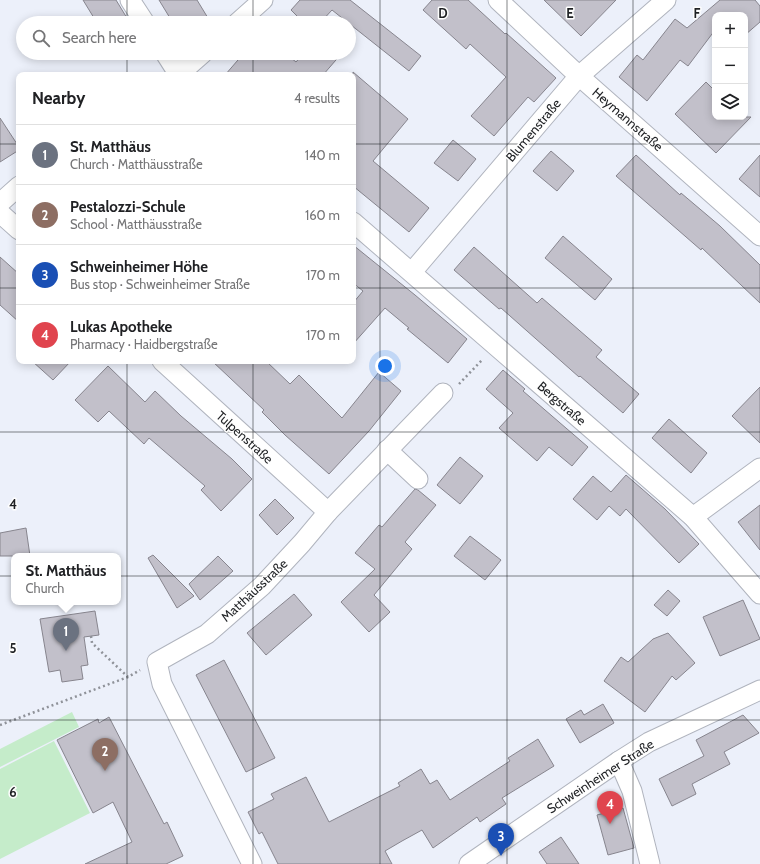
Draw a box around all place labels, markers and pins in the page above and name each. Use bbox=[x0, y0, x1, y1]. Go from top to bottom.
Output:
pin: 1 bbox=[53, 618, 79, 651]
pin: 2 bbox=[92, 738, 118, 771]
pin: 4 bbox=[597, 791, 623, 824]
pin: 3 bbox=[488, 823, 514, 856]

